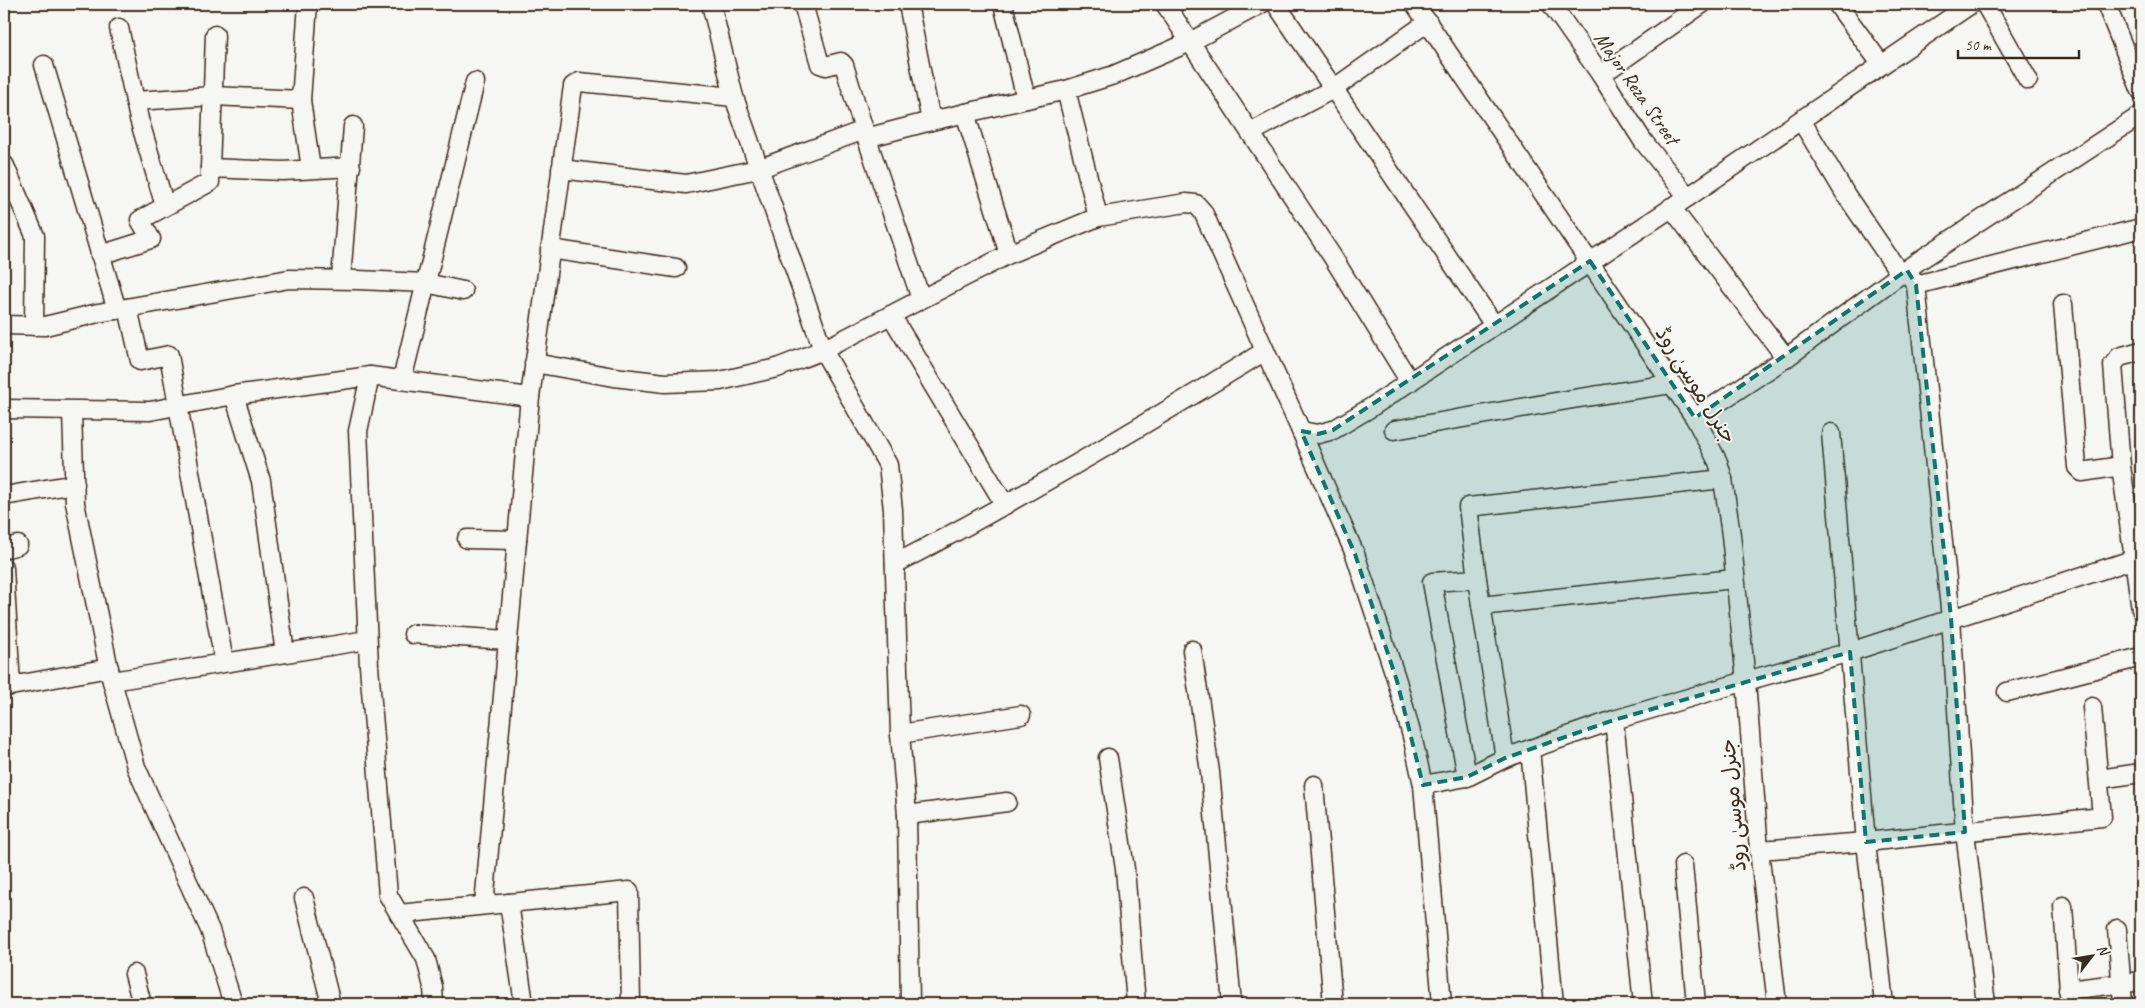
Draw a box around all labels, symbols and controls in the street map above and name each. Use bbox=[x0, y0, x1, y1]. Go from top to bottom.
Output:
street label: Major Reza Street bbox=[1589, 27, 1687, 152]
scale bar bbox=[1958, 28, 2079, 60]
text: 50 m bbox=[1965, 36, 1992, 55]
street label: جنرل موسیٰ روڈ bbox=[1649, 322, 1742, 449]
street label: جنرل موسیٰ روڈ bbox=[1714, 737, 1753, 872]
north arrow bbox=[2068, 930, 2118, 980]
text: N bbox=[2093, 941, 2113, 960]

